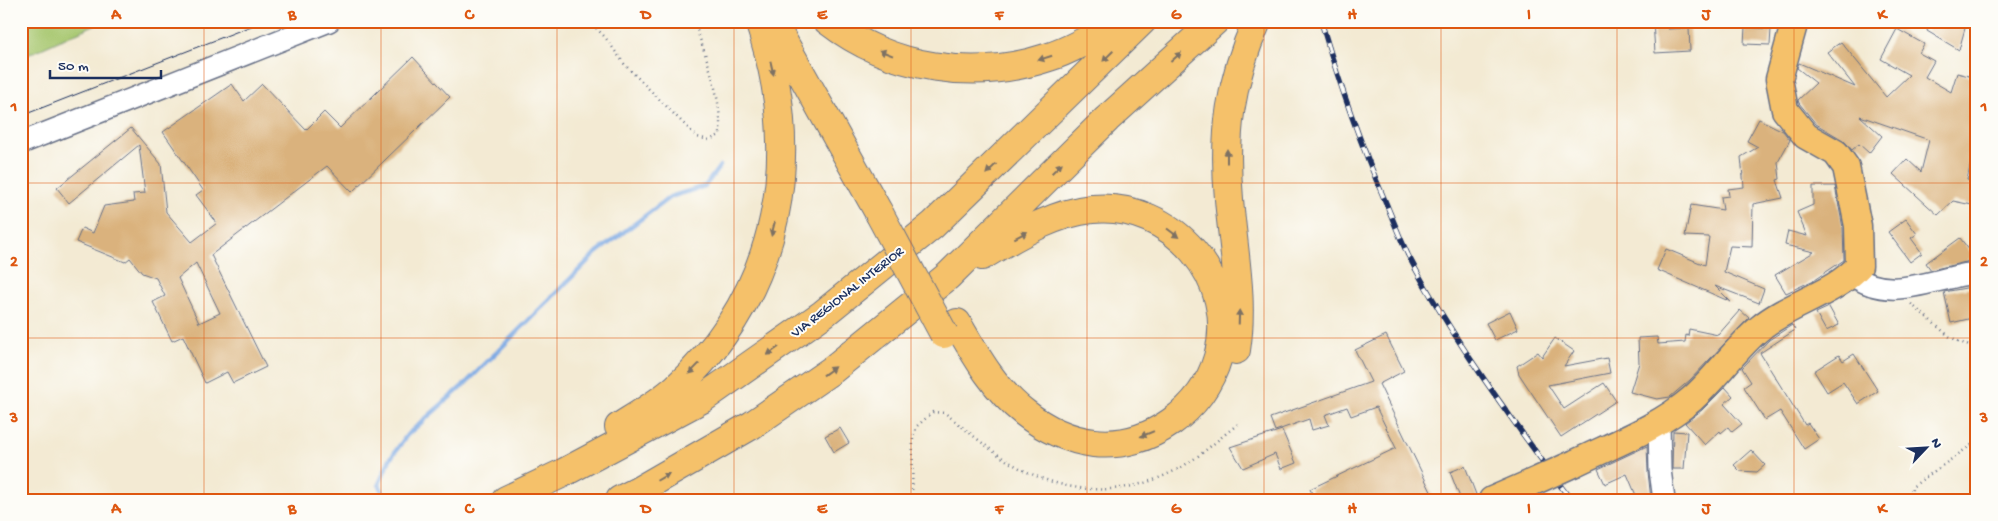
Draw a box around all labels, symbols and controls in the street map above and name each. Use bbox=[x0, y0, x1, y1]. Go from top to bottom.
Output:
text: A bbox=[110, 7, 122, 26]
text: B bbox=[287, 7, 297, 26]
text: C bbox=[464, 7, 475, 26]
text: D bbox=[639, 7, 652, 26]
text: E bbox=[817, 7, 828, 26]
text: F bbox=[994, 7, 1005, 26]
text: G bbox=[1171, 7, 1182, 26]
text: H bbox=[1347, 7, 1357, 26]
text: I bbox=[1527, 7, 1531, 26]
text: J bbox=[1701, 7, 1712, 26]
text: K bbox=[1877, 7, 1889, 26]
scale bar bbox=[50, 48, 161, 80]
one-way arrow bbox=[879, 49, 893, 57]
one-way arrow bbox=[1102, 50, 1114, 62]
one-way arrow bbox=[1170, 52, 1183, 63]
one-way arrow bbox=[1037, 54, 1052, 62]
text: 50 m bbox=[58, 58, 89, 76]
one-way arrow bbox=[768, 61, 776, 76]
text: 1 bbox=[10, 99, 17, 118]
text: 1 bbox=[1980, 99, 1987, 118]
one-way arrow bbox=[1223, 147, 1231, 163]
one-way arrow bbox=[1051, 162, 1063, 174]
one-way arrow bbox=[986, 163, 998, 175]
one-way arrow bbox=[769, 221, 777, 236]
one-way arrow bbox=[1166, 227, 1179, 238]
one-way arrow bbox=[1014, 231, 1028, 239]
street label: VIA REGIONAL INTERIOR bbox=[787, 243, 908, 343]
text: 2 bbox=[10, 254, 18, 273]
text: 2 bbox=[1980, 254, 1988, 273]
one-way arrow bbox=[1235, 309, 1243, 325]
one-way arrow bbox=[766, 346, 779, 356]
one-way arrow bbox=[688, 362, 700, 374]
one-way arrow bbox=[822, 366, 836, 376]
text: 3 bbox=[9, 410, 18, 429]
text: 3 bbox=[1979, 410, 1988, 429]
north arrow bbox=[1900, 424, 1950, 474]
one-way arrow bbox=[1139, 431, 1154, 439]
text: N bbox=[1926, 436, 1945, 451]
one-way arrow bbox=[655, 473, 670, 481]
text: A bbox=[110, 501, 122, 520]
text: B bbox=[287, 501, 297, 520]
text: C bbox=[464, 501, 475, 520]
text: D bbox=[639, 501, 652, 520]
text: E bbox=[817, 501, 828, 520]
text: F bbox=[994, 501, 1005, 520]
text: G bbox=[1171, 501, 1182, 520]
text: H bbox=[1347, 501, 1357, 520]
text: I bbox=[1527, 501, 1531, 520]
text: J bbox=[1701, 501, 1712, 520]
text: K bbox=[1877, 501, 1889, 520]

